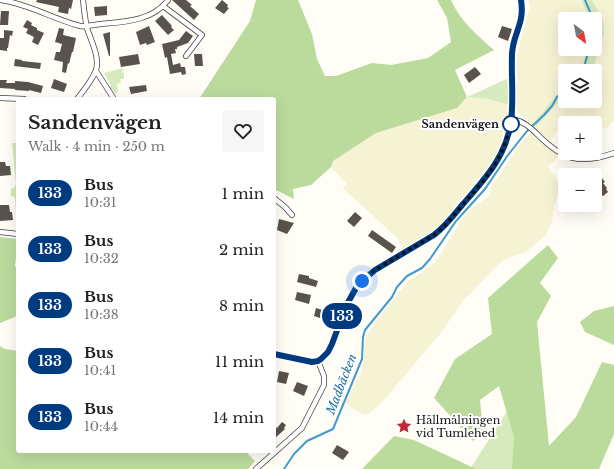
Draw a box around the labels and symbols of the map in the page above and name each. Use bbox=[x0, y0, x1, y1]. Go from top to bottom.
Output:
north arrow bbox=[558, 12, 602, 56]
marker: Sandenvägen bbox=[502, 115, 520, 133]
place label: Sandenvägen bbox=[422, 117, 499, 131]
your location bbox=[352, 271, 372, 291]
line badge: 133 bbox=[319, 303, 365, 329]
water label: Madbäcken bbox=[322, 351, 360, 417]
place label: Hällmålningen vid Tumlehed bbox=[416, 413, 501, 440]
place icon: Hällmålningen vid Tumlehed bbox=[395, 417, 413, 435]

